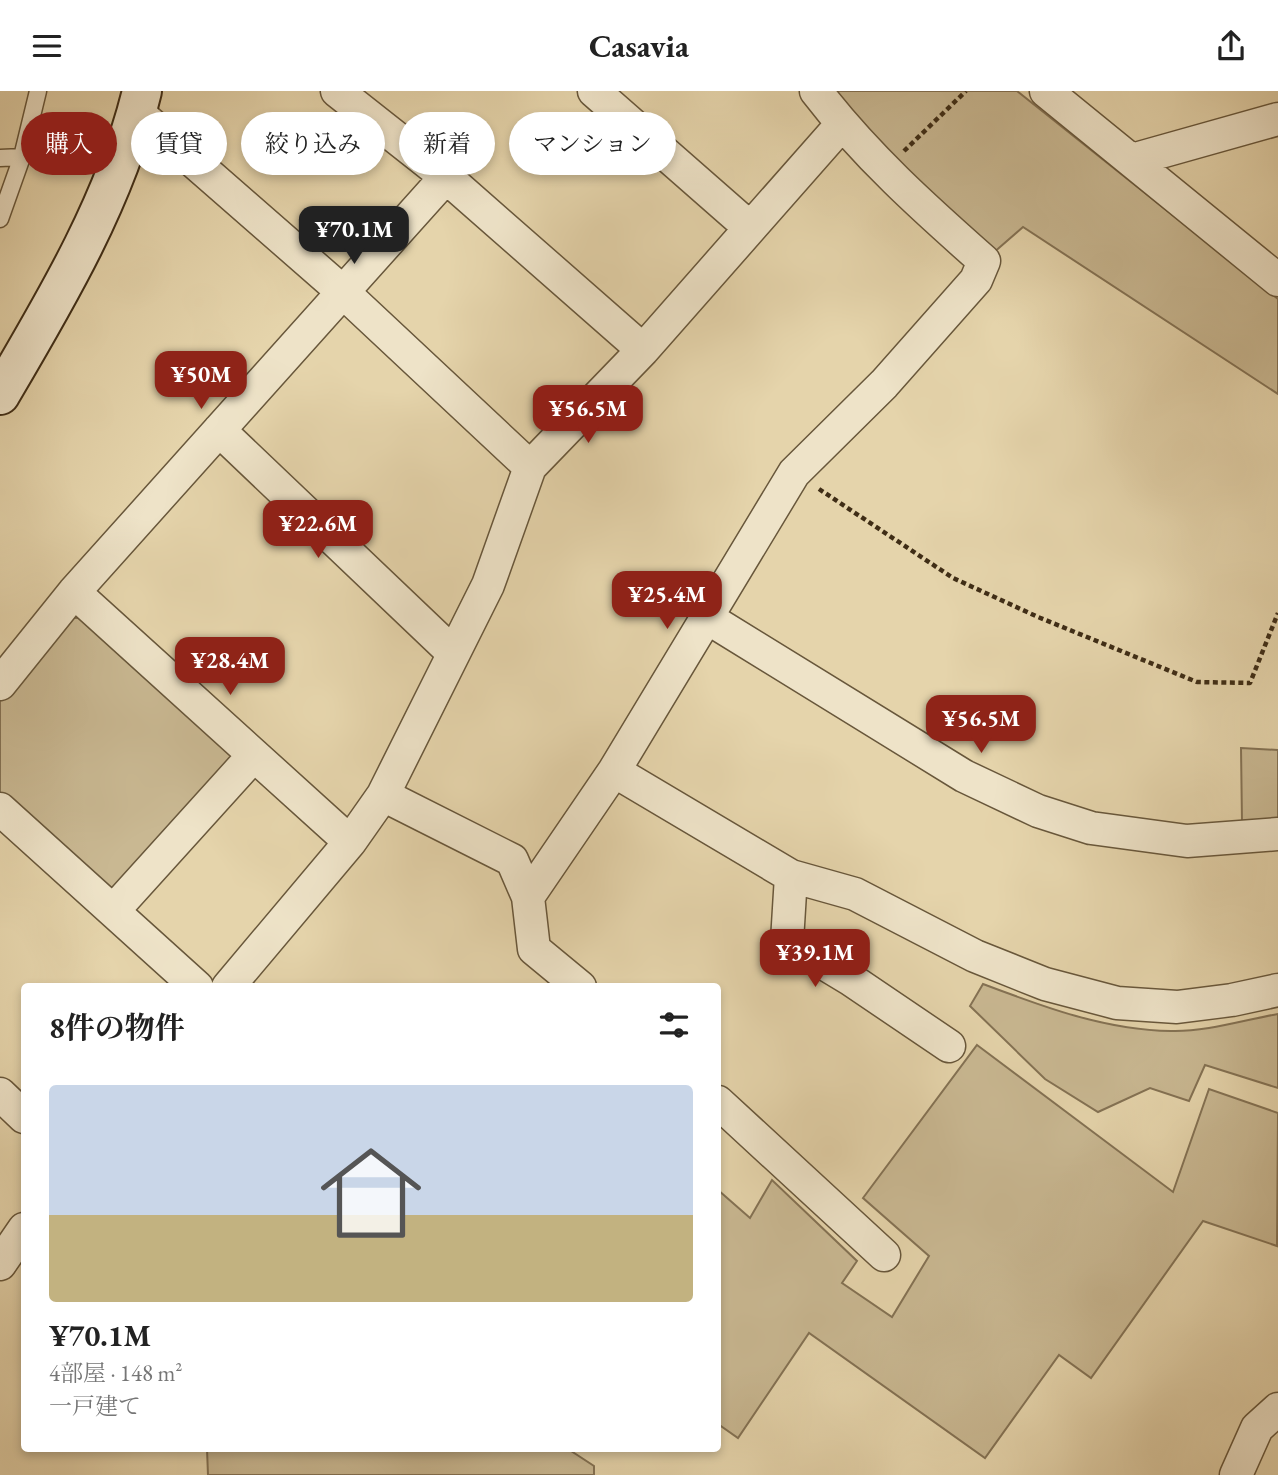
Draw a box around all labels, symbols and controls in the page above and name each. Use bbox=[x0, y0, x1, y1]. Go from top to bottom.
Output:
text: Casavia bbox=[589, 25, 689, 67]
icon: menu bbox=[28, 27, 66, 65]
icon: share bbox=[1212, 27, 1250, 65]
chip: 購入 bbox=[21, 112, 117, 175]
chip: 賃貸 bbox=[131, 112, 227, 175]
chip: 絞り込み bbox=[241, 112, 385, 175]
chip: 新着 bbox=[399, 112, 495, 175]
chip: マンション bbox=[509, 112, 676, 175]
pin: ¥70.1M bbox=[297, 207, 411, 266]
text: ¥70.1M bbox=[315, 214, 393, 244]
pin: ¥50M bbox=[160, 351, 242, 411]
text: ¥50M bbox=[171, 359, 231, 389]
pin: ¥56.5M bbox=[531, 385, 645, 445]
text: ¥56.5M bbox=[549, 393, 627, 423]
pin: ¥22.6M bbox=[261, 501, 375, 560]
text: ¥22.6M bbox=[279, 508, 357, 538]
pin: ¥25.4M bbox=[610, 571, 724, 631]
text: ¥25.4M bbox=[628, 579, 706, 609]
pin: ¥28.4M bbox=[173, 637, 287, 697]
text: ¥28.4M bbox=[191, 645, 269, 675]
pin: ¥56.5M bbox=[924, 695, 1038, 755]
text: ¥56.5M bbox=[942, 703, 1020, 733]
pin: ¥39.1M bbox=[758, 929, 872, 989]
text: ¥39.1M bbox=[776, 937, 854, 967]
icon: filters bbox=[655, 1006, 693, 1044]
text: 8件の物件 bbox=[49, 1008, 185, 1047]
icon: home bbox=[308, 1130, 434, 1256]
text: ¥70.1M bbox=[49, 1316, 151, 1355]
text: 4部屋 · 148 m² bbox=[49, 1358, 182, 1388]
text: 一戸建て bbox=[49, 1391, 141, 1421]

